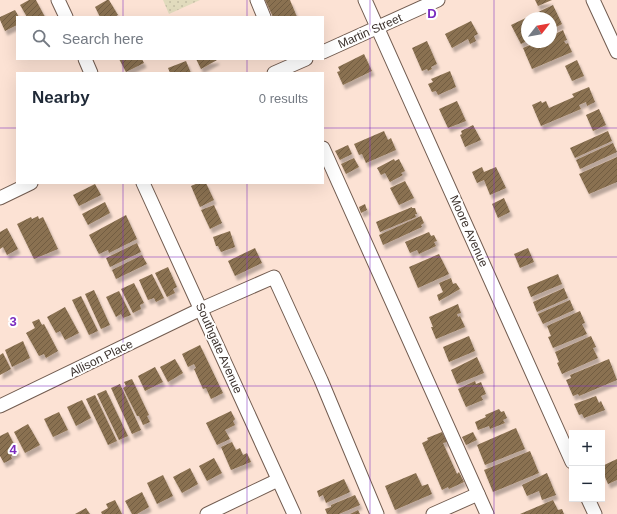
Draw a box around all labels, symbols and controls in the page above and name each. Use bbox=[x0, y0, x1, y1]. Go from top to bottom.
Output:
text: D bbox=[427, 6, 437, 21]
street label: Martin Street bbox=[336, 10, 405, 51]
north arrow bbox=[521, 12, 557, 48]
search box bbox=[16, 16, 324, 60]
icon: search bbox=[30, 27, 52, 49]
text: Search here bbox=[62, 30, 144, 47]
text: Nearby bbox=[32, 88, 90, 107]
text: 0 results bbox=[259, 91, 308, 106]
street label: Moore Avenue bbox=[447, 193, 491, 269]
street label: Southgate Avenue bbox=[193, 300, 245, 396]
text: 3 bbox=[9, 314, 17, 329]
street label: Allison Place bbox=[67, 337, 135, 379]
map controls bbox=[569, 430, 605, 502]
button: + bbox=[569, 430, 605, 466]
text: 4 bbox=[9, 442, 17, 457]
button: − bbox=[569, 466, 605, 502]

